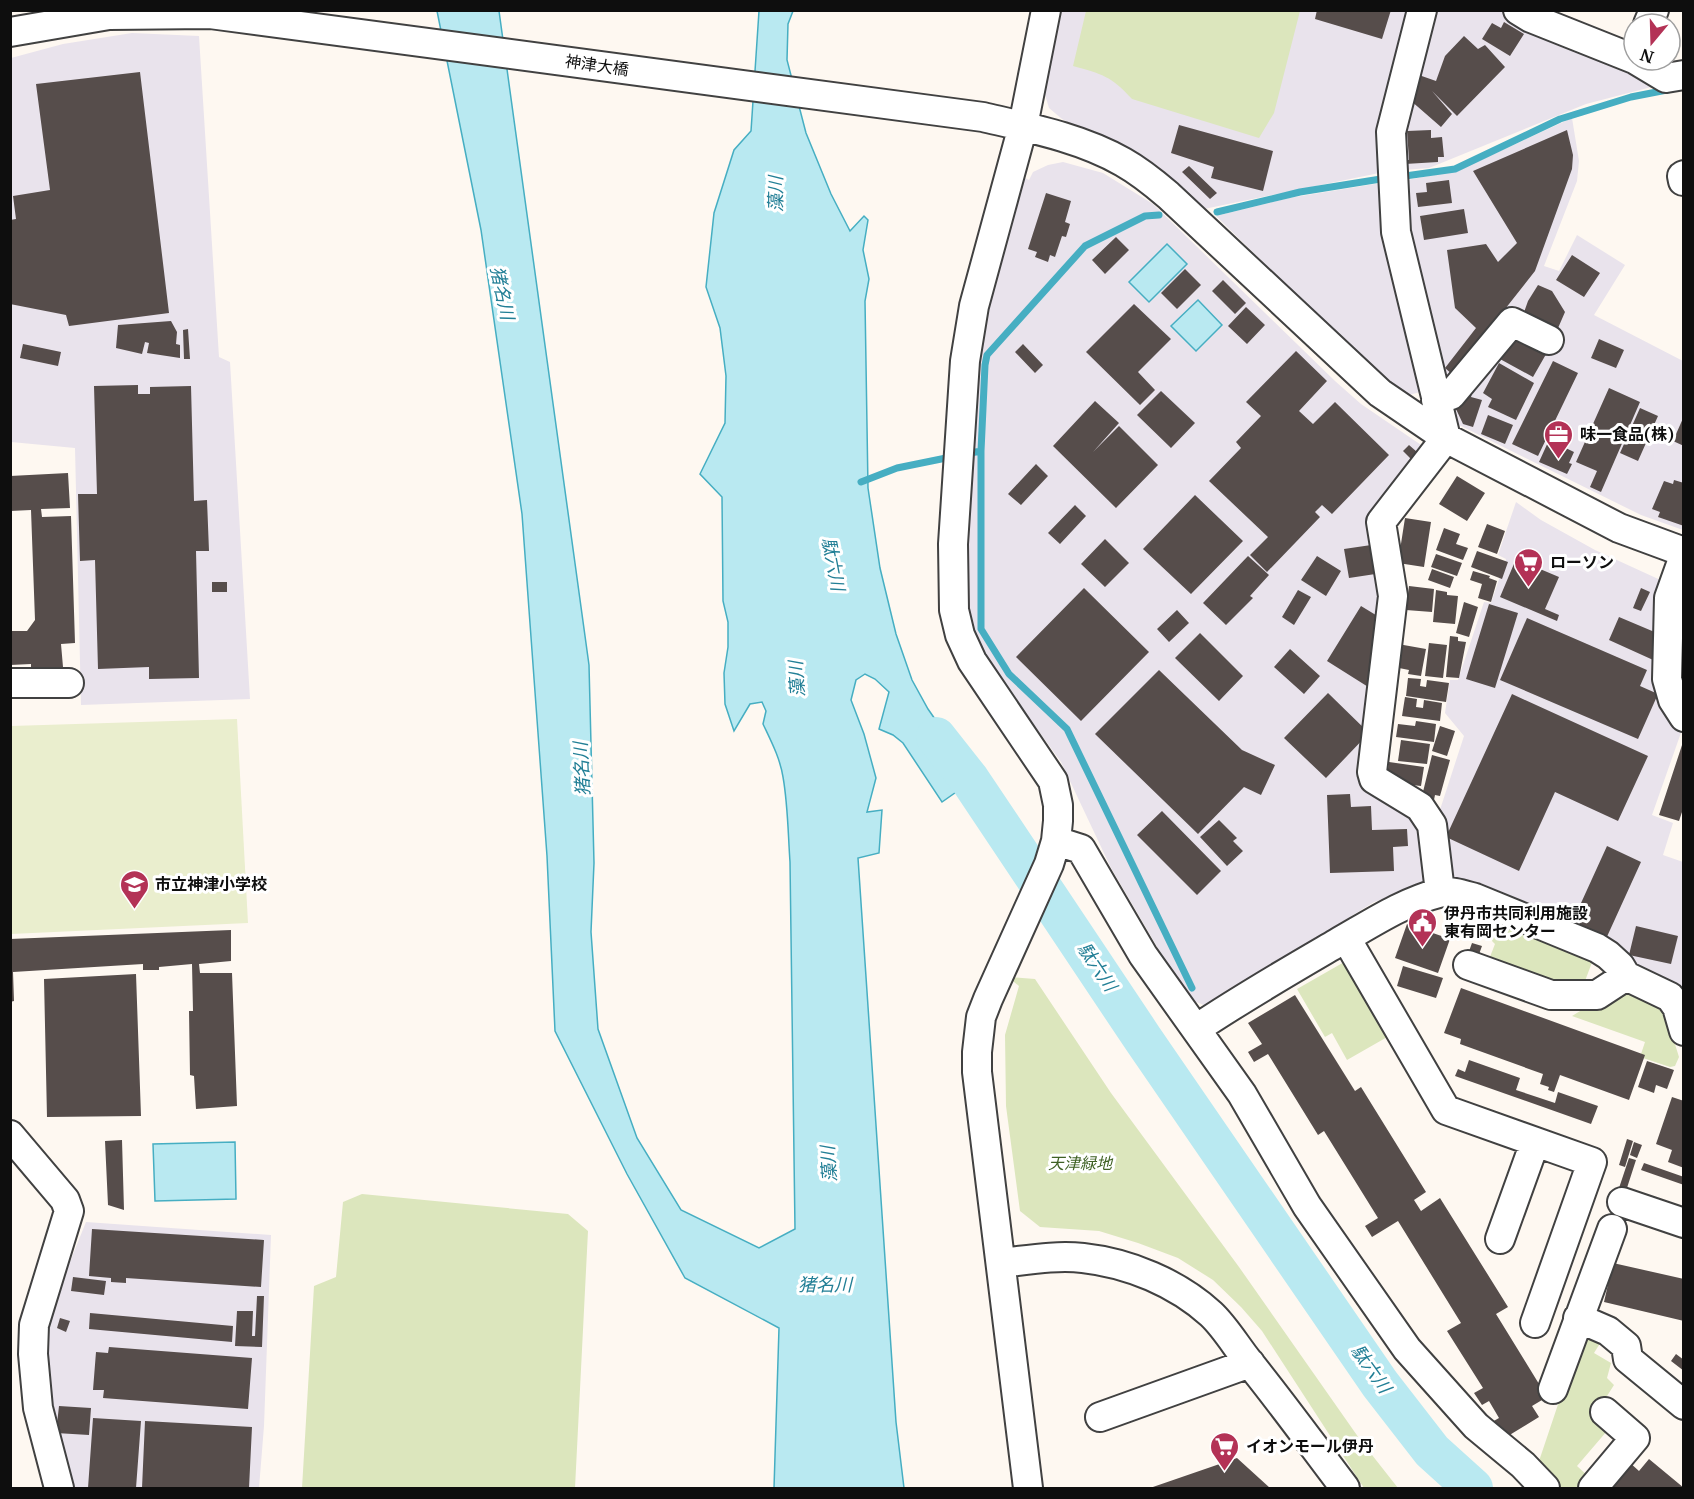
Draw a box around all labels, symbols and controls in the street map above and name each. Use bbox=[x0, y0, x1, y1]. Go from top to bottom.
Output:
north arrow bbox=[1622, 12, 1682, 72]
text: N bbox=[1638, 45, 1656, 68]
street label: 神津大橋 bbox=[564, 51, 630, 79]
water label: 藻川 bbox=[764, 174, 787, 212]
water label: 猪名川 bbox=[486, 264, 520, 324]
office icon: 味一食品(株) bbox=[1543, 418, 1575, 460]
place label: 味一食品(株) bbox=[1580, 424, 1674, 444]
water label: 駄六川 bbox=[817, 535, 850, 595]
supermarket icon: ローソン bbox=[1513, 546, 1545, 588]
place label: ローソン bbox=[1550, 552, 1614, 572]
water label: 藻川 bbox=[784, 658, 809, 698]
water label: 猪名川 bbox=[568, 739, 594, 797]
school or university icon: 市立神津小学校 bbox=[118, 868, 150, 910]
place label: 市立神津小学校 bbox=[155, 874, 267, 894]
place label: 伊丹市共同利用施設 東有岡センター bbox=[1443, 903, 1588, 941]
public building icon: 伊丹市共同利用施設 東有岡センター bbox=[1407, 906, 1439, 948]
water label: 駄六川 bbox=[1073, 938, 1123, 997]
water label: 藻川 bbox=[816, 1143, 841, 1183]
park label: 天津緑地 bbox=[1048, 1153, 1114, 1173]
water label: 猪名川 bbox=[798, 1273, 854, 1296]
water label: 駄六川 bbox=[1347, 1340, 1397, 1399]
supermarket icon: イオンモール伊丹 bbox=[1209, 1430, 1241, 1472]
place label: イオンモール伊丹 bbox=[1246, 1436, 1374, 1456]

